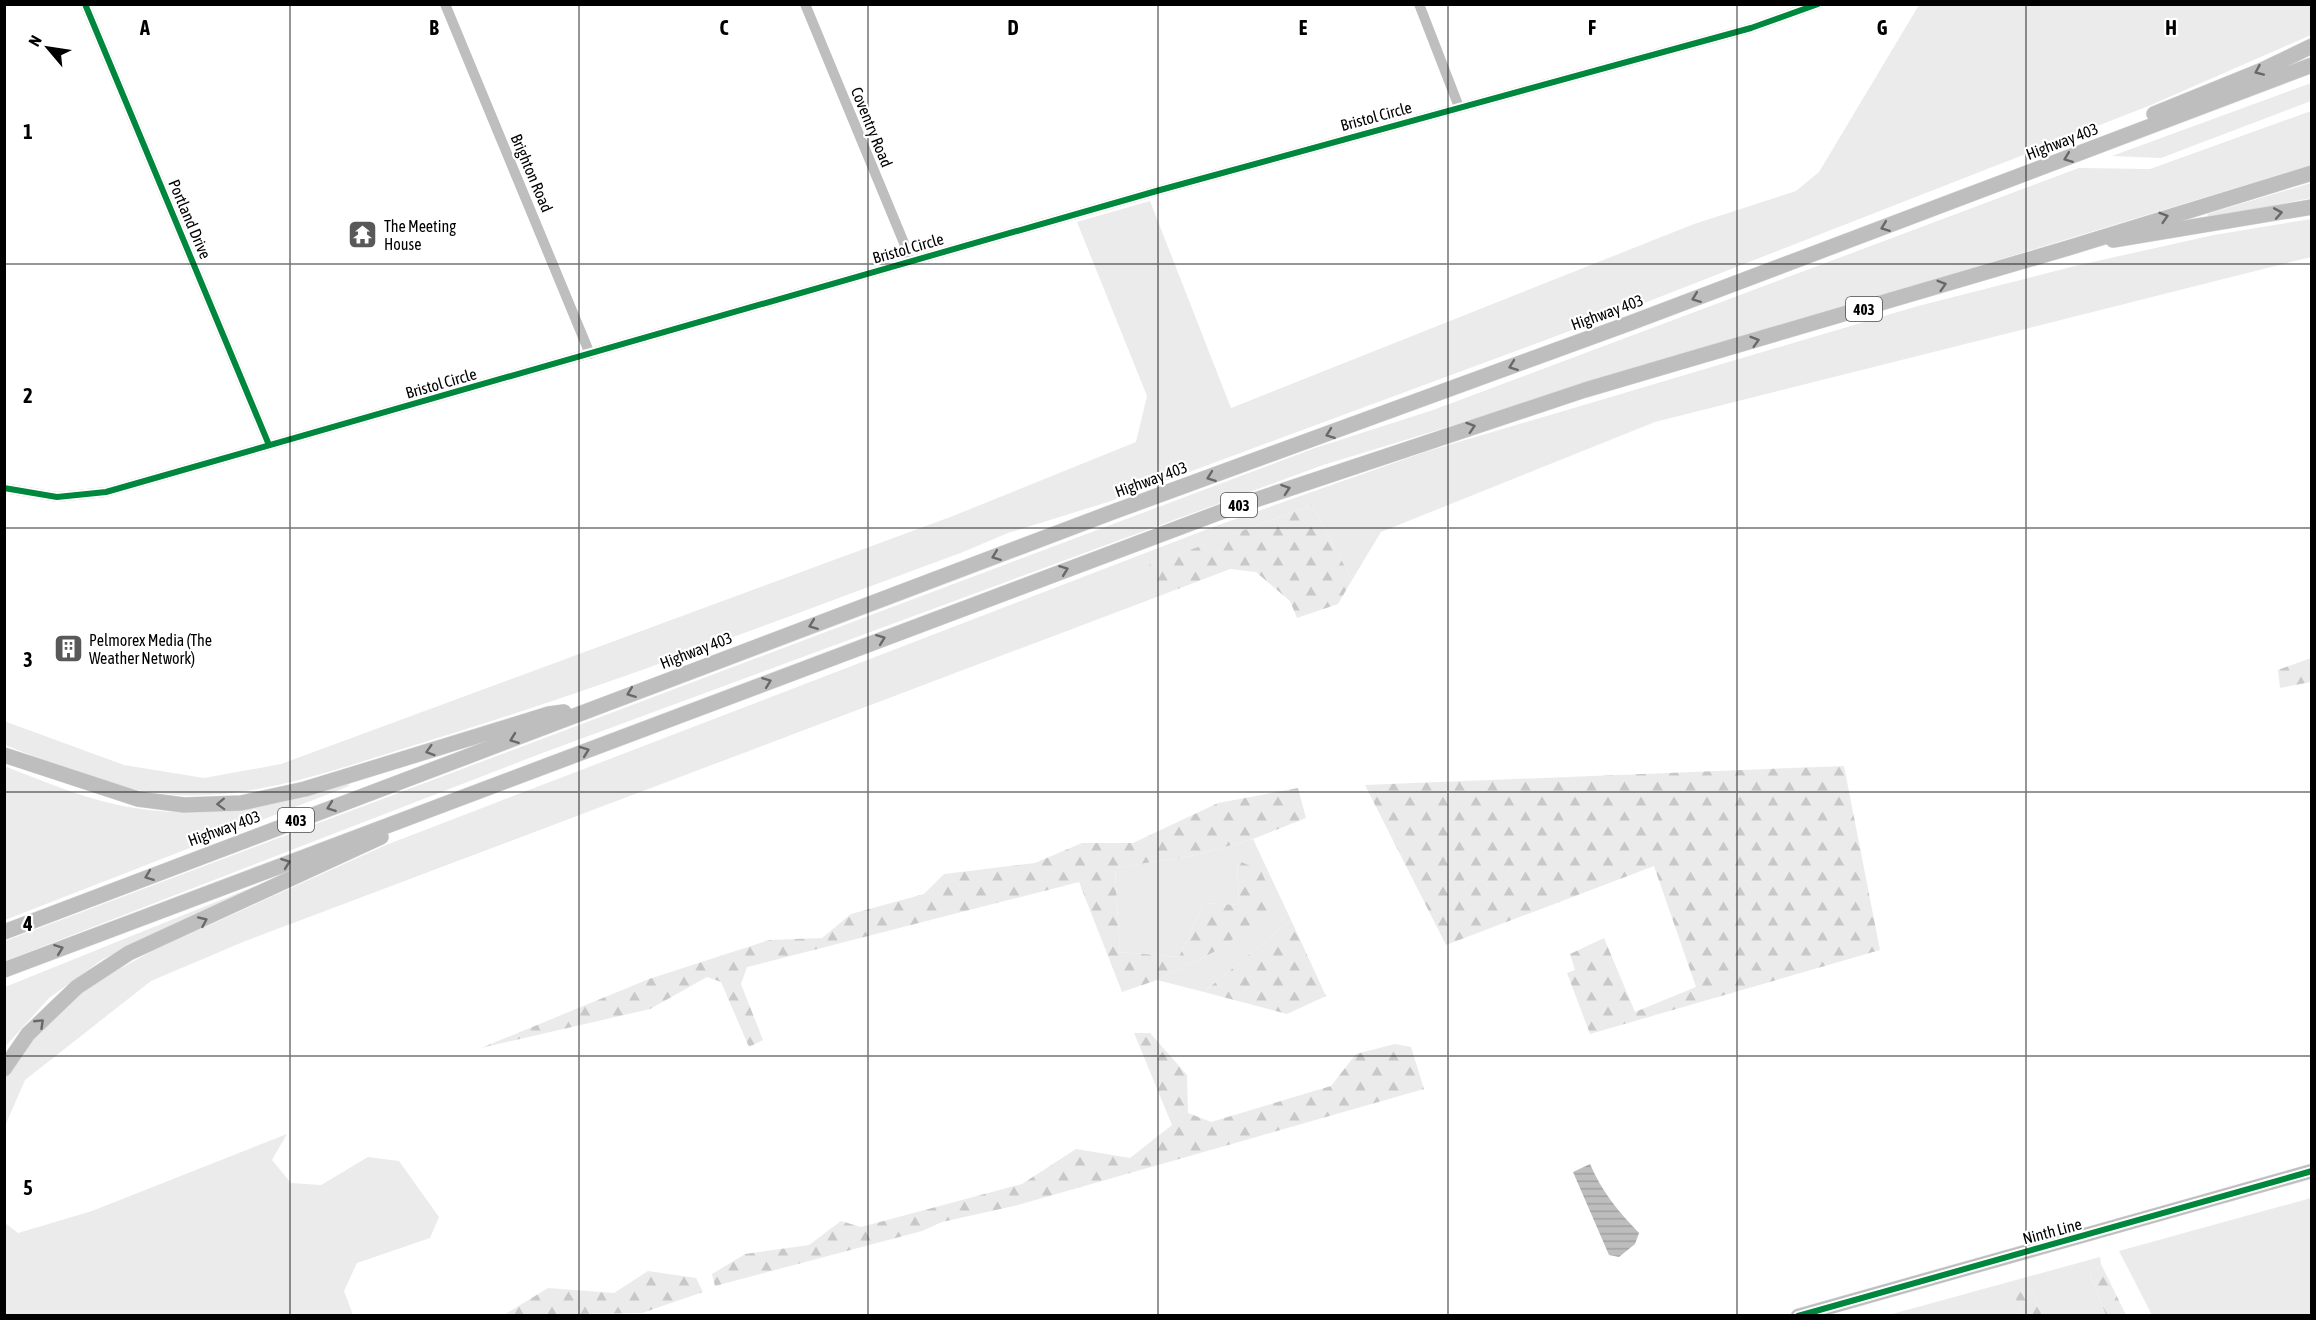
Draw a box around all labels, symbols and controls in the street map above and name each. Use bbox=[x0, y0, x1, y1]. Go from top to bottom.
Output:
text: A bbox=[139, 16, 150, 39]
text: B bbox=[429, 16, 439, 39]
text: C bbox=[720, 16, 729, 39]
text: D bbox=[1007, 16, 1019, 39]
text: E bbox=[1299, 16, 1308, 39]
text: F bbox=[1588, 16, 1596, 39]
text: G bbox=[1877, 16, 1888, 39]
text: H bbox=[2165, 16, 2177, 39]
north arrow bbox=[18, 18, 78, 78]
text: N bbox=[25, 32, 45, 49]
one-way arrow bbox=[2254, 64, 2265, 76]
street label: Coventry Road bbox=[847, 84, 896, 170]
street label: Bristol Circle bbox=[1338, 98, 1414, 134]
street label: Highway 403 bbox=[2023, 119, 2101, 164]
text: 1 bbox=[23, 120, 33, 143]
street label: Brighton Road bbox=[507, 131, 557, 215]
one-way arrow bbox=[2063, 150, 2073, 163]
street label: Portland Drive bbox=[165, 177, 215, 261]
one-way arrow bbox=[2274, 207, 2283, 219]
one-way arrow bbox=[2158, 212, 2169, 224]
place label: The Meeting House bbox=[384, 217, 456, 253]
temple icon: The Meeting House bbox=[347, 219, 379, 251]
one-way arrow bbox=[1880, 219, 1891, 232]
street label: Bristol Circle bbox=[870, 229, 946, 267]
one-way arrow bbox=[1936, 280, 1947, 292]
street label: Highway 403 bbox=[1568, 291, 1646, 334]
one-way arrow bbox=[1691, 291, 1702, 303]
road number: 403 bbox=[1846, 297, 1882, 321]
one-way arrow bbox=[1749, 336, 1760, 348]
one-way arrow bbox=[1508, 359, 1519, 371]
street label: Bristol Circle bbox=[403, 364, 479, 402]
text: 2 bbox=[23, 384, 33, 407]
one-way arrow bbox=[1465, 422, 1476, 434]
one-way arrow bbox=[1325, 426, 1336, 439]
street label: Highway 403 bbox=[1112, 458, 1190, 501]
one-way arrow bbox=[1206, 470, 1217, 482]
one-way arrow bbox=[1280, 483, 1291, 496]
road number: 403 bbox=[1221, 493, 1257, 517]
one-way arrow bbox=[991, 549, 1002, 561]
one-way arrow bbox=[1058, 565, 1069, 578]
one-way arrow bbox=[809, 617, 819, 630]
street label: Highway 403 bbox=[657, 628, 735, 673]
place label: Pelmorex Media (The Weather Network) bbox=[89, 631, 212, 668]
building icon: Pelmorex Media (The Weather Network) bbox=[52, 633, 84, 665]
one-way arrow bbox=[875, 634, 886, 646]
text: 3 bbox=[23, 648, 33, 671]
one-way arrow bbox=[761, 677, 772, 689]
one-way arrow bbox=[626, 686, 637, 699]
one-way arrow bbox=[509, 732, 520, 744]
one-way arrow bbox=[425, 744, 436, 756]
one-way arrow bbox=[579, 746, 590, 759]
one-way arrow bbox=[217, 798, 226, 810]
one-way arrow bbox=[327, 800, 338, 812]
street label: Highway 403 bbox=[185, 807, 263, 850]
road number: 403 bbox=[278, 808, 314, 832]
one-way arrow bbox=[280, 857, 291, 870]
one-way arrow bbox=[144, 869, 155, 881]
text: 4 bbox=[22, 912, 33, 935]
one-way arrow bbox=[197, 916, 208, 928]
one-way arrow bbox=[53, 944, 64, 956]
one-way arrow bbox=[33, 1019, 43, 1030]
text: 5 bbox=[23, 1176, 33, 1199]
street label: Ninth Line bbox=[2021, 1214, 2083, 1248]

